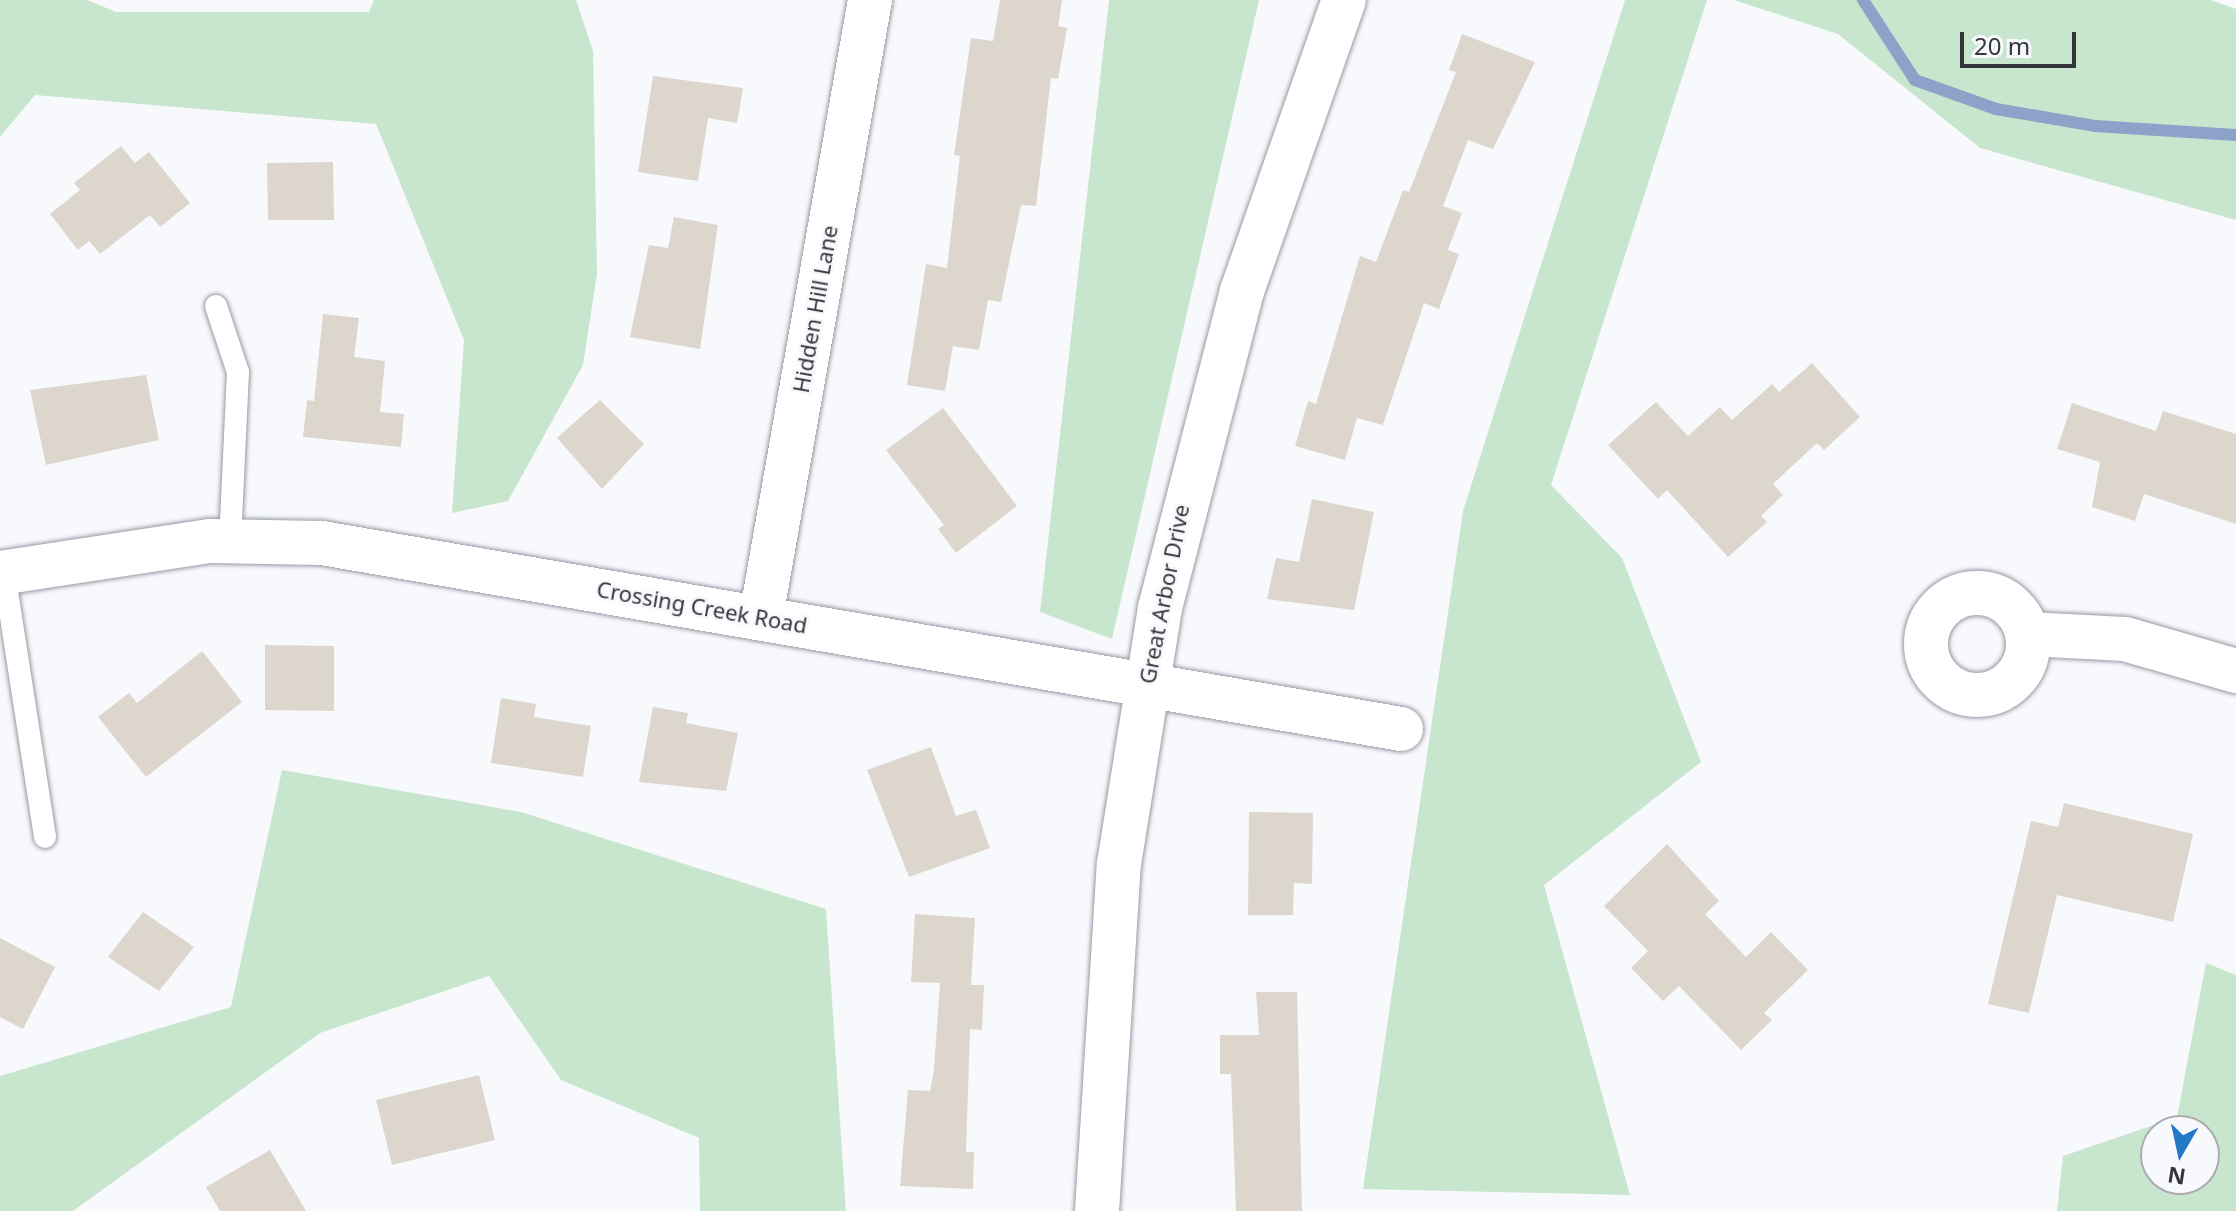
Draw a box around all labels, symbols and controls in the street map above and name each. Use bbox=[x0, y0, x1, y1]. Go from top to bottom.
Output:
scale bar bbox=[1964, 16, 2080, 66]
text: 20 m bbox=[1974, 29, 2030, 62]
street label: Hidden Hill Lane bbox=[787, 223, 843, 395]
street label: Great Arbor Drive bbox=[1134, 502, 1194, 686]
street label: Crossing Creek Road bbox=[595, 575, 809, 639]
north arrow bbox=[2140, 1115, 2220, 1195]
text: N bbox=[2165, 1161, 2188, 1193]

